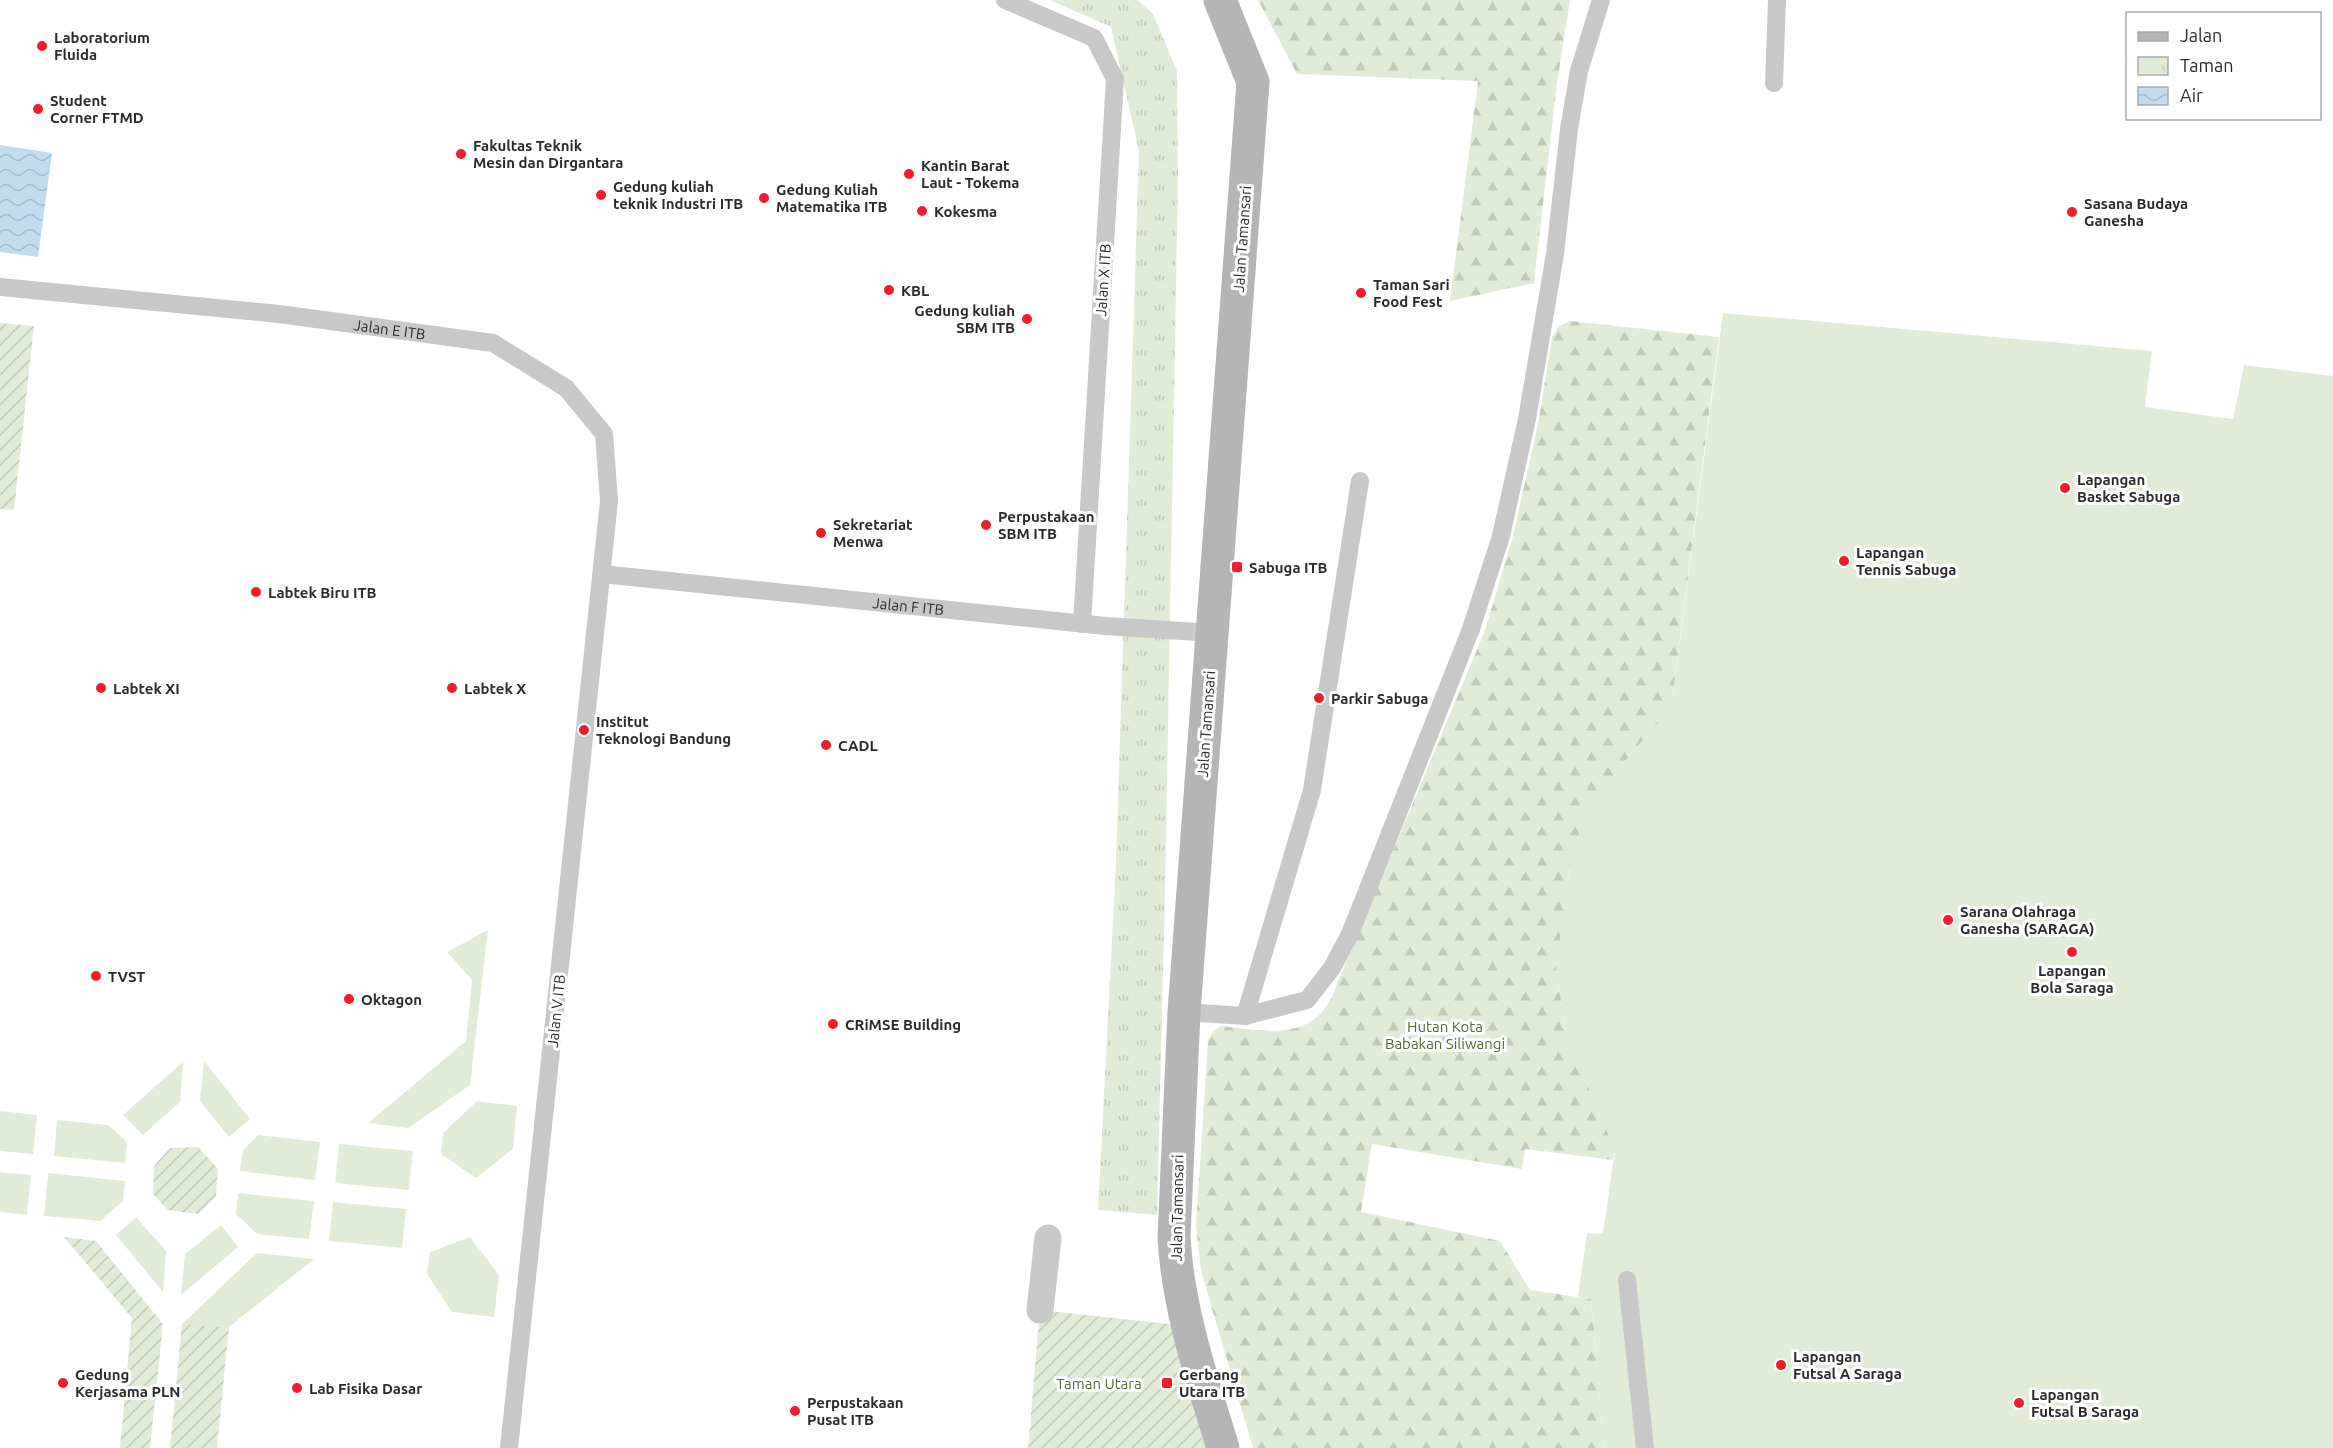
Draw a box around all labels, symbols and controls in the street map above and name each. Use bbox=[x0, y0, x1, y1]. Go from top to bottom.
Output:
legend bbox=[2126, 12, 2321, 120]
text: Jalan bbox=[2180, 25, 2222, 45]
place label: Laboratorium Fluida bbox=[54, 29, 150, 63]
marker: Laboratorium Fluida bbox=[35, 39, 49, 53]
text: Taman bbox=[2180, 55, 2234, 75]
text: Air bbox=[2180, 85, 2203, 105]
place label: Student Corner FTMD bbox=[50, 92, 144, 126]
marker: Student Corner FTMD bbox=[31, 102, 45, 116]
place label: Fakultas Teknik Mesin dan Dirgantara bbox=[473, 137, 624, 171]
marker: Fakultas Teknik Mesin dan Dirgantara bbox=[454, 147, 468, 161]
place label: Kantin Barat Laut - Tokema bbox=[921, 157, 1019, 191]
marker: Kantin Barat Laut - Tokema bbox=[902, 167, 916, 181]
place label: Gedung kuliah teknik Industri ITB bbox=[613, 178, 743, 212]
place label: Gedung Kuliah Matematika ITB bbox=[776, 181, 888, 215]
street label: Jalan Tamansari bbox=[1230, 185, 1254, 293]
marker: Gedung kuliah teknik Industri ITB bbox=[594, 188, 608, 202]
marker: Gedung Kuliah Matematika ITB bbox=[757, 191, 771, 205]
place label: Sasana Budaya Ganesha bbox=[2084, 195, 2188, 229]
place label: Kokesma bbox=[934, 203, 997, 220]
marker: Kokesma bbox=[915, 204, 929, 218]
marker: Sasana Budaya Ganesha bbox=[2065, 205, 2079, 219]
street label: Jalan X ITB bbox=[1092, 243, 1114, 317]
place label: Taman Sari Food Fest bbox=[1373, 276, 1450, 310]
place label: KBL bbox=[901, 282, 929, 299]
marker: KBL bbox=[882, 283, 896, 297]
marker: Taman Sari Food Fest bbox=[1354, 286, 1368, 300]
place label: Gedung kuliah SBM ITB bbox=[914, 302, 1015, 336]
marker: Gedung kuliah SBM ITB bbox=[1020, 312, 1034, 326]
street label: Jalan E ITB bbox=[353, 316, 427, 342]
place label: Lapangan Basket Sabuga bbox=[2077, 471, 2180, 505]
marker: Lapangan Basket Sabuga bbox=[2058, 481, 2072, 495]
place label: Perpustakaan SBM ITB bbox=[998, 508, 1095, 542]
place label: Sekretariat Menwa bbox=[833, 516, 913, 550]
marker: Perpustakaan SBM ITB bbox=[979, 518, 993, 532]
marker: Sekretariat Menwa bbox=[814, 526, 828, 540]
place label: Lapangan Tennis Sabuga bbox=[1856, 544, 1957, 578]
marker: Lapangan Tennis Sabuga bbox=[1837, 554, 1851, 568]
place label: Sabuga ITB bbox=[1249, 559, 1328, 576]
marker: Sabuga ITB bbox=[1230, 560, 1244, 574]
place label: Labtek Biru ITB bbox=[268, 584, 376, 601]
marker: Labtek Biru ITB bbox=[249, 585, 263, 599]
street label: Jalan F ITB bbox=[872, 594, 945, 618]
street label: Jalan Tamansari bbox=[1194, 670, 1218, 778]
place label: Labtek XI bbox=[113, 680, 180, 697]
place label: Labtek X bbox=[464, 680, 526, 697]
marker: Labtek XI bbox=[94, 681, 108, 695]
marker: Labtek X bbox=[445, 681, 459, 695]
place label: Parkir Sabuga bbox=[1331, 690, 1428, 707]
marker: Parkir Sabuga bbox=[1312, 691, 1326, 705]
place label: Institut Teknologi Bandung bbox=[596, 713, 731, 747]
marker: Institut Teknologi Bandung bbox=[577, 723, 591, 737]
place label: CADL bbox=[838, 737, 878, 754]
marker: CADL bbox=[819, 738, 833, 752]
place label: Sarana Olahraga Ganesha (SARAGA) bbox=[1960, 903, 2094, 937]
marker: Sarana Olahraga Ganesha (SARAGA) bbox=[1941, 913, 1955, 927]
marker: Lapangan Bola Saraga bbox=[2065, 945, 2079, 959]
place label: Lapangan Bola Saraga bbox=[2030, 962, 2114, 996]
place label: TVST bbox=[108, 968, 145, 985]
marker: TVST bbox=[89, 969, 103, 983]
street label: Jalan V ITB bbox=[544, 974, 568, 1048]
place label: Oktagon bbox=[361, 991, 422, 1008]
marker: Oktagon bbox=[342, 992, 356, 1006]
place label: CRiMSE Building bbox=[845, 1016, 961, 1033]
marker: CRiMSE Building bbox=[826, 1017, 840, 1031]
park label: Hutan Kota Babakan Siliwangi bbox=[1385, 1018, 1505, 1052]
street label: Jalan Tamansari bbox=[1168, 1154, 1186, 1262]
place label: Lapangan Futsal A Saraga bbox=[1793, 1348, 1902, 1382]
marker: Lapangan Futsal A Saraga bbox=[1774, 1358, 1788, 1372]
place label: Gedung Kerjasama PLN bbox=[75, 1366, 180, 1400]
place label: Gerbang Utara ITB bbox=[1179, 1366, 1245, 1400]
park label: Taman Utara bbox=[1056, 1375, 1142, 1392]
marker: Gedung Kerjasama PLN bbox=[56, 1376, 70, 1390]
marker: Gerbang Utara ITB bbox=[1160, 1376, 1174, 1390]
place label: Lab Fisika Dasar bbox=[309, 1380, 423, 1397]
marker: Lab Fisika Dasar bbox=[290, 1381, 304, 1395]
place label: Lapangan Futsal B Saraga bbox=[2031, 1386, 2139, 1420]
place label: Perpustakaan Pusat ITB bbox=[807, 1394, 904, 1428]
marker: Lapangan Futsal B Saraga bbox=[2012, 1396, 2026, 1410]
marker: Perpustakaan Pusat ITB bbox=[788, 1404, 802, 1418]

